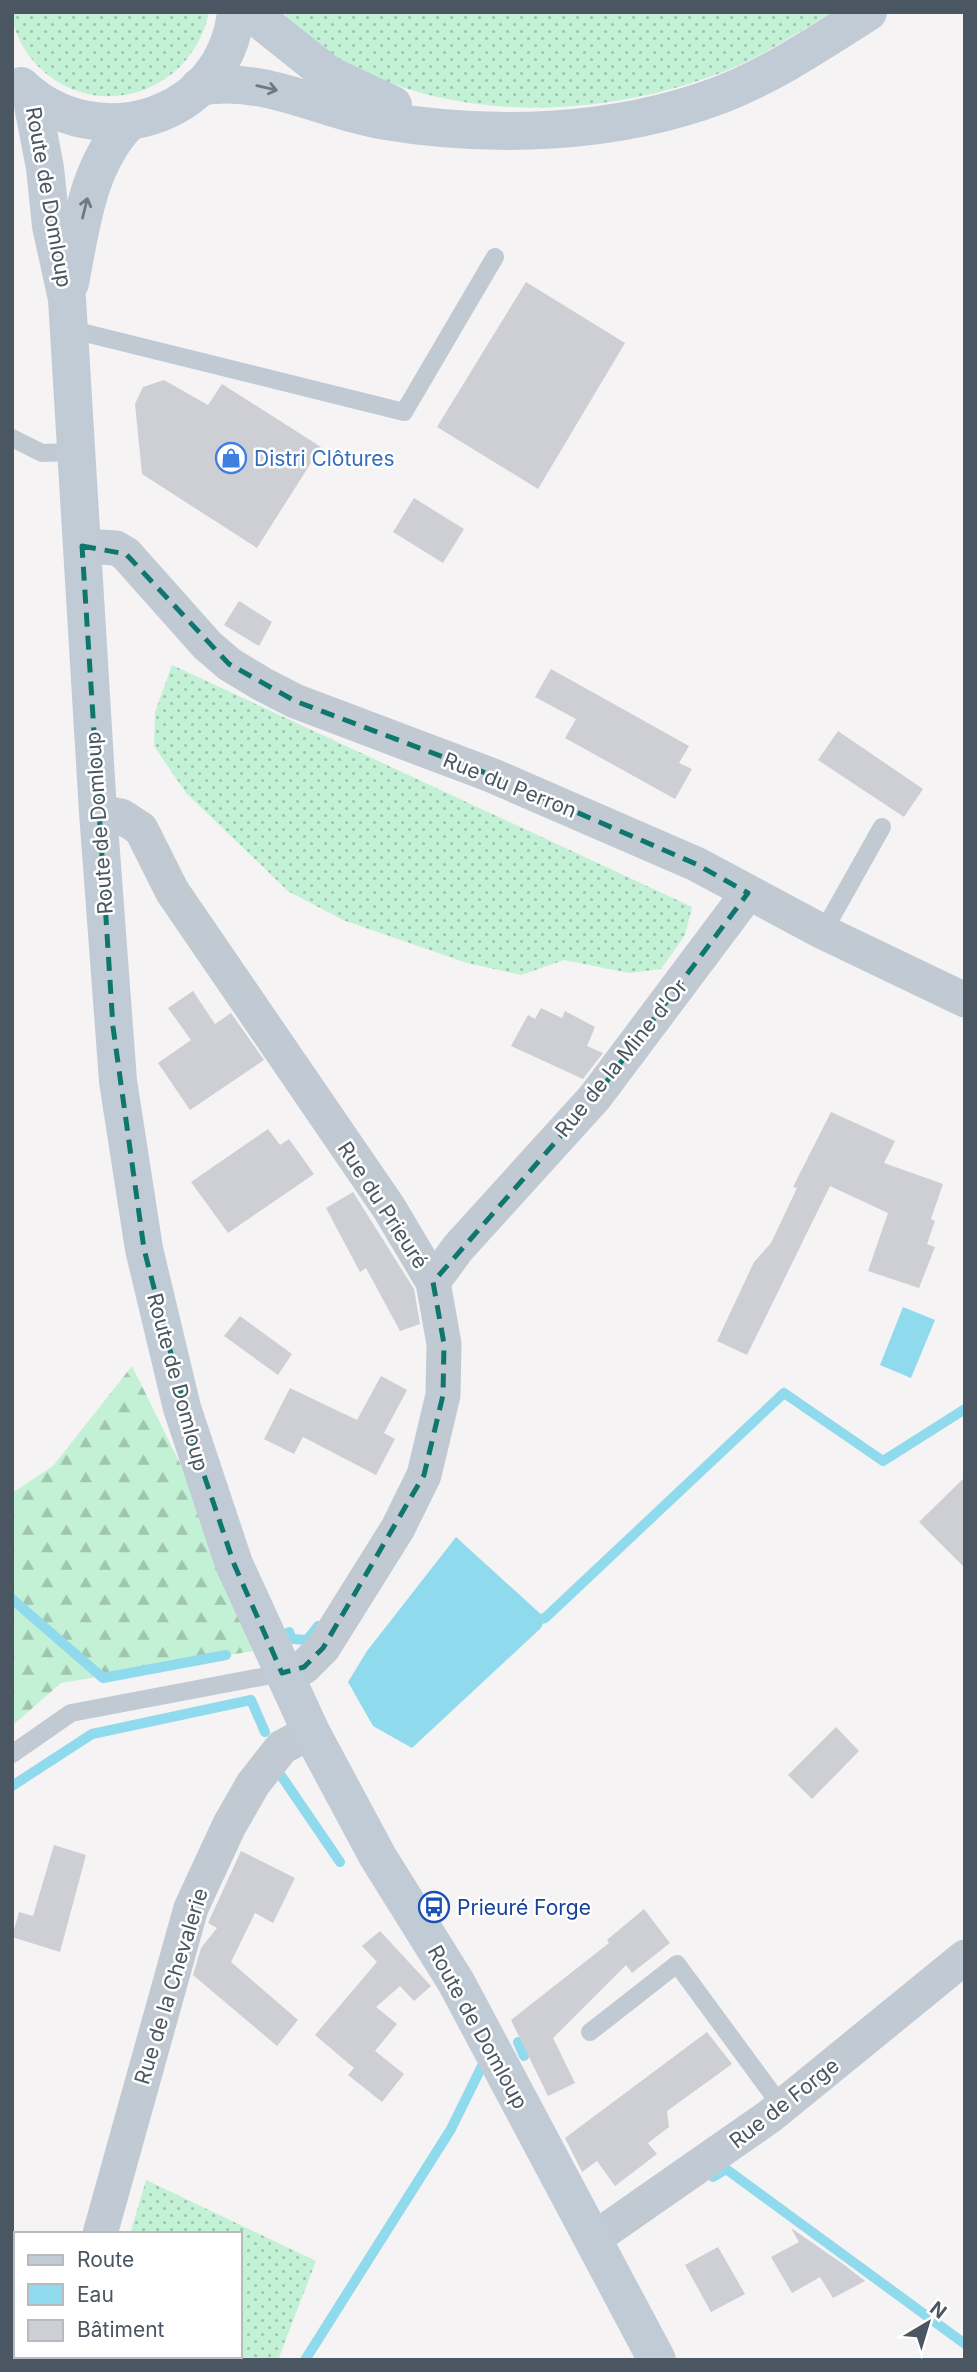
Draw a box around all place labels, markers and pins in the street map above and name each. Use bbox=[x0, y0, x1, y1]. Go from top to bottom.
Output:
shop icon: Distri Clôtures bbox=[214, 441, 248, 475]
place label: Distri Clôtures bbox=[254, 446, 395, 471]
bus stop icon: Prieuré Forge bbox=[417, 1890, 451, 1924]
place label: Prieuré Forge bbox=[457, 1895, 591, 1920]

